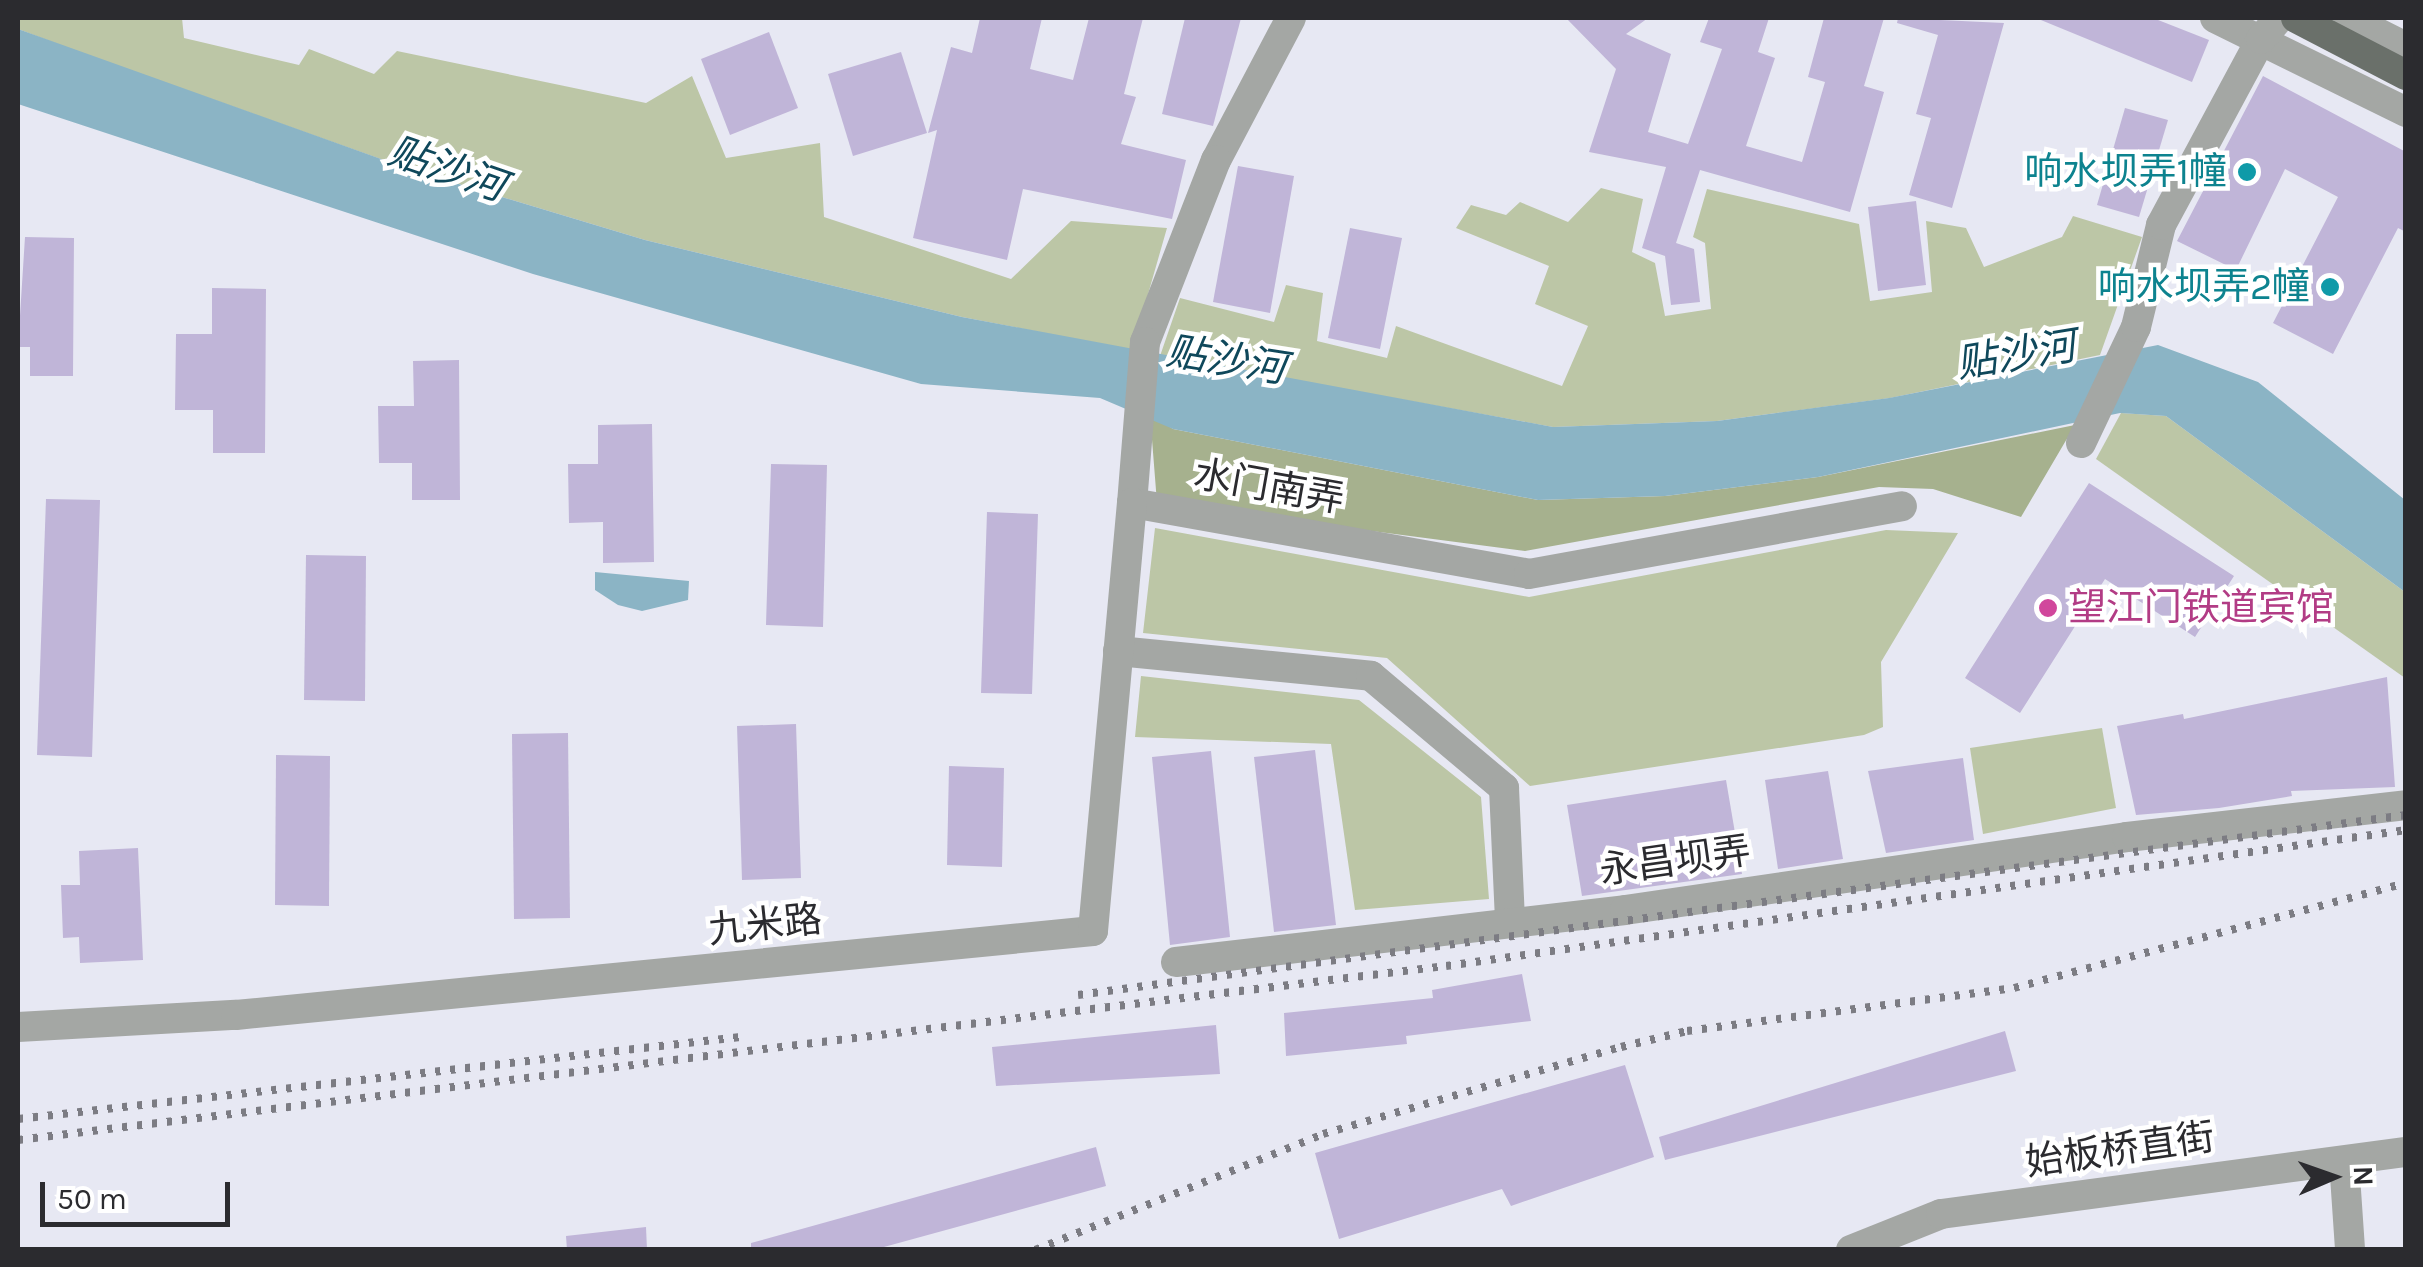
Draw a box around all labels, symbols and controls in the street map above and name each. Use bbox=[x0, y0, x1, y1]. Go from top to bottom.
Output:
water label: 贴沙河 bbox=[382, 127, 512, 211]
place label: 响水坝弄1幢 bbox=[2024, 149, 2227, 195]
marker: 响水坝弄1幢 bbox=[2236, 161, 2258, 183]
place label: 响水坝弄2幢 bbox=[2098, 264, 2310, 310]
marker: 响水坝弄2幢 bbox=[2319, 276, 2341, 298]
water label: 贴沙河 bbox=[1953, 322, 2079, 388]
water label: 贴沙河 bbox=[1163, 327, 1289, 393]
street label: 水门南弄 bbox=[1190, 451, 1348, 523]
place label: 望江门铁道宾馆 bbox=[2068, 585, 2334, 631]
marker: 望江门铁道宾馆 bbox=[2037, 597, 2059, 619]
street label: 永昌坝弄 bbox=[1597, 828, 1753, 894]
street label: 九米路 bbox=[706, 896, 824, 954]
street label: 始板桥直街 bbox=[2023, 1114, 2217, 1186]
north arrow bbox=[2283, 1127, 2383, 1227]
scale bar bbox=[45, 1162, 235, 1224]
text: N bbox=[2347, 1165, 2380, 1187]
text: 50 m bbox=[57, 1181, 127, 1217]

